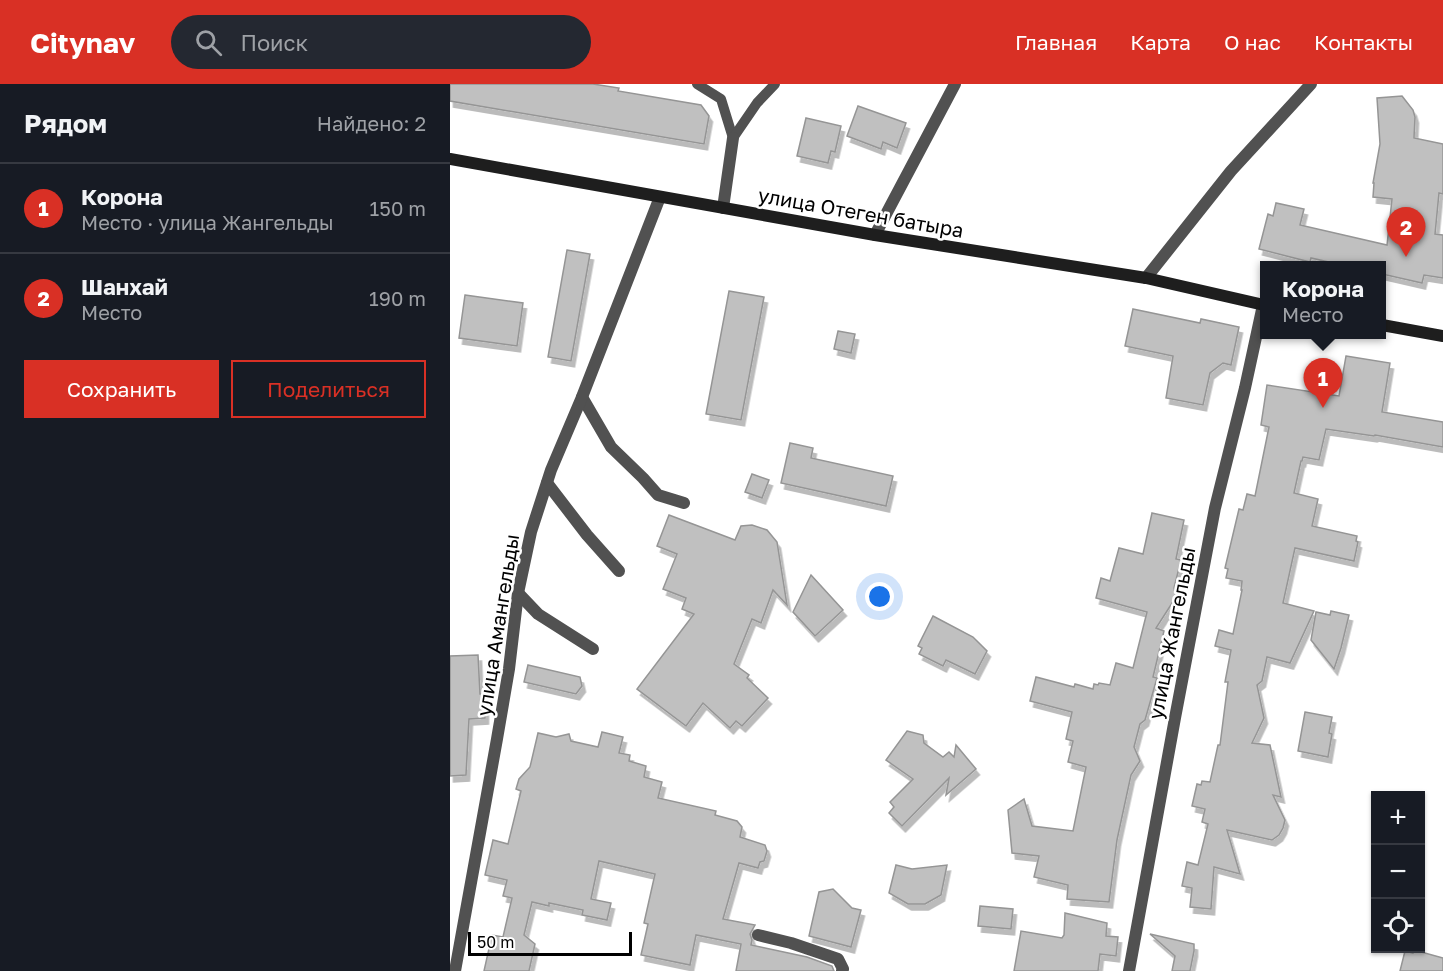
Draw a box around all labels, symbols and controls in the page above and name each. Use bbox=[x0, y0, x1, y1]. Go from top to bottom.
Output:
search box bbox=[171, 15, 591, 69]
text: Citynav bbox=[30, 26, 135, 59]
icon: search bbox=[192, 26, 225, 59]
text: Поиск bbox=[240, 29, 308, 56]
text: Главная bbox=[1015, 29, 1097, 55]
text: Карта bbox=[1130, 29, 1191, 55]
text: О нас bbox=[1224, 29, 1281, 55]
text: Контакты bbox=[1314, 29, 1413, 55]
text: Рядом bbox=[24, 108, 107, 139]
text: Найдено: 2 bbox=[317, 111, 426, 135]
street label: улица Отеген батыра bbox=[756, 182, 966, 242]
text: Корона bbox=[81, 183, 163, 210]
text: 1 bbox=[38, 196, 49, 220]
text: 150 m bbox=[370, 196, 426, 220]
pin: 2 bbox=[1386, 208, 1426, 257]
text: Место · улица Жангельды bbox=[81, 210, 334, 234]
popup bbox=[1260, 261, 1386, 339]
text: Шанхай bbox=[81, 273, 168, 300]
text: Корона bbox=[1282, 275, 1364, 302]
text: 2 bbox=[37, 286, 50, 310]
text: 190 m bbox=[369, 286, 426, 310]
text: Место bbox=[81, 300, 142, 324]
text: Место bbox=[1282, 302, 1343, 326]
pin: 1 bbox=[1304, 358, 1342, 408]
button: Сохранить bbox=[24, 360, 219, 418]
button: Поделиться bbox=[231, 360, 426, 418]
street label: улица Амангельды bbox=[471, 532, 523, 718]
street label: улица Жангельды bbox=[1142, 545, 1200, 721]
your location bbox=[865, 582, 894, 611]
map controls bbox=[1371, 791, 1425, 953]
button: + bbox=[1371, 791, 1425, 845]
button: − bbox=[1371, 845, 1425, 899]
button: locate bbox=[1371, 899, 1425, 953]
scale bar bbox=[468, 929, 632, 956]
text: 50 m bbox=[477, 932, 514, 952]

